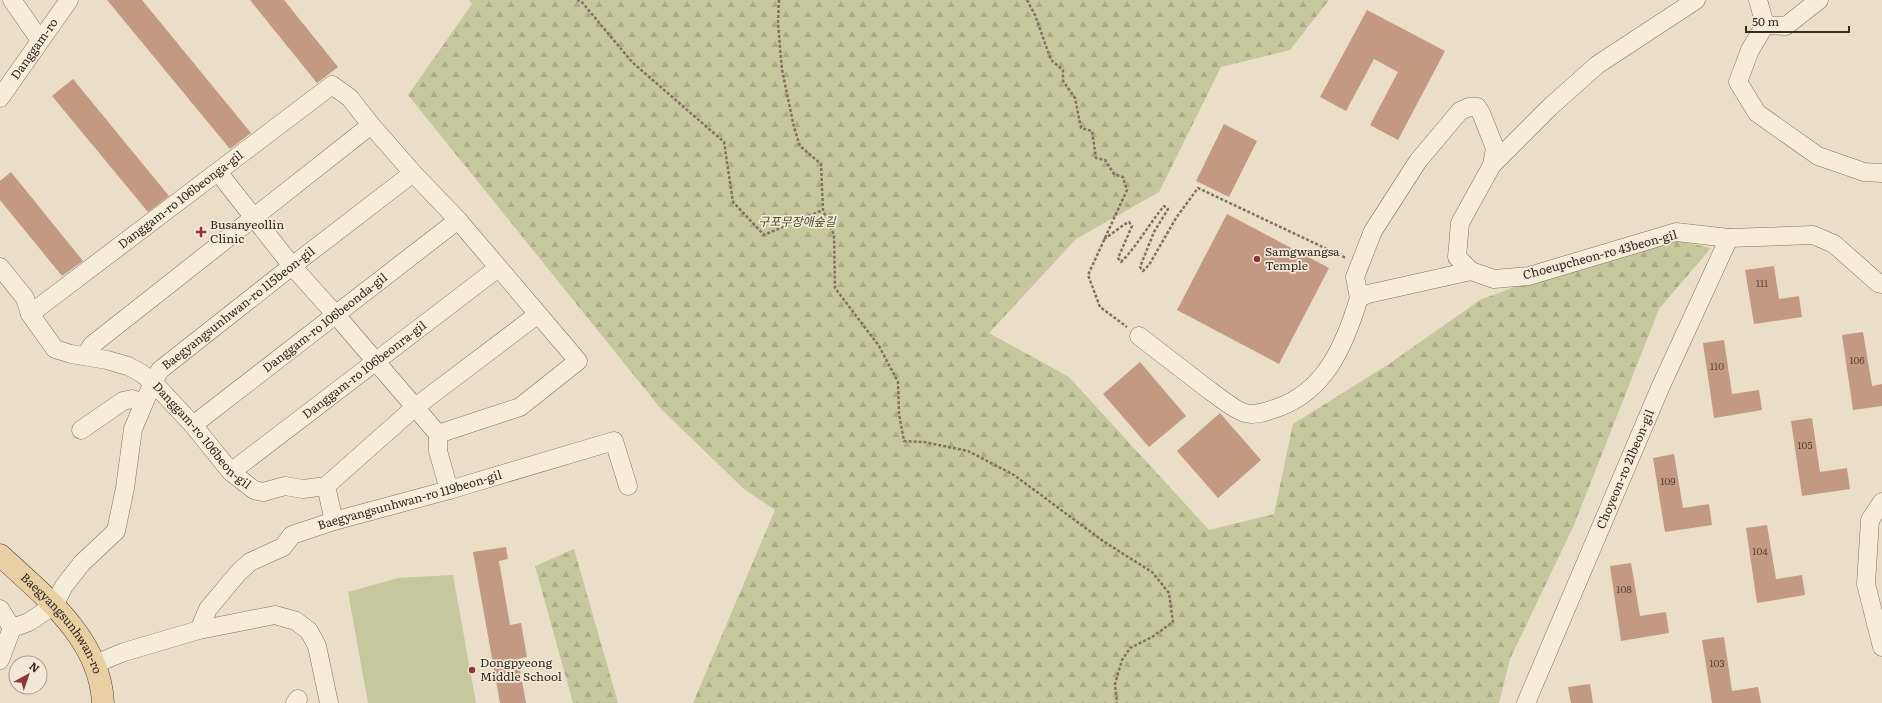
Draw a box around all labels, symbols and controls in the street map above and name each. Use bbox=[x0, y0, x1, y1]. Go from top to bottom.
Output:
scale bar bbox=[1746, 8, 1849, 34]
text: 50 m bbox=[1752, 12, 1779, 30]
street label: Danggam-ro bbox=[6, 14, 62, 83]
street label: Danggam-ro 106beonga-gil bbox=[114, 146, 246, 252]
park label: 구포무장애숲길 bbox=[758, 212, 837, 230]
place label: Busanyeollin Clinic bbox=[210, 215, 284, 247]
street label: Choeupcheon-ro 43beon-gil bbox=[1521, 225, 1679, 283]
marker: Busanyeollin Clinic bbox=[195, 226, 207, 238]
street label: Baegyangsunhwan-ro 115beon-gil bbox=[157, 242, 318, 373]
place label: Samgwangsa Temple bbox=[1265, 242, 1340, 274]
marker: Samgwangsa Temple bbox=[1252, 254, 1262, 264]
street label: Danggam-ro 106beonda-gil bbox=[258, 268, 391, 376]
house number: 111 bbox=[1756, 275, 1768, 290]
street label: Danggam-ro 106beonra-gil bbox=[298, 316, 430, 422]
house number: 106 bbox=[1849, 352, 1865, 367]
house number: 110 bbox=[1710, 358, 1724, 373]
street label: Danggam-ro 106beon-gil bbox=[149, 377, 255, 493]
street label: Choyeon-ro 21beon-gil bbox=[1591, 406, 1658, 531]
house number: 105 bbox=[1798, 437, 1812, 452]
street label: Baegyangsunhwan-ro 119beon-gil bbox=[315, 465, 504, 534]
house number: 109 bbox=[1660, 473, 1676, 488]
house number: 104 bbox=[1752, 543, 1768, 558]
street label: Baegyangsunhwan-ro bbox=[17, 568, 107, 676]
house number: 108 bbox=[1616, 581, 1632, 596]
place label: Dongpyeong Middle School bbox=[480, 653, 562, 685]
north arrow bbox=[8, 655, 48, 695]
house number: 103 bbox=[1709, 655, 1725, 670]
text: N bbox=[26, 657, 44, 676]
marker: Dongpyeong Middle School bbox=[467, 665, 477, 675]

